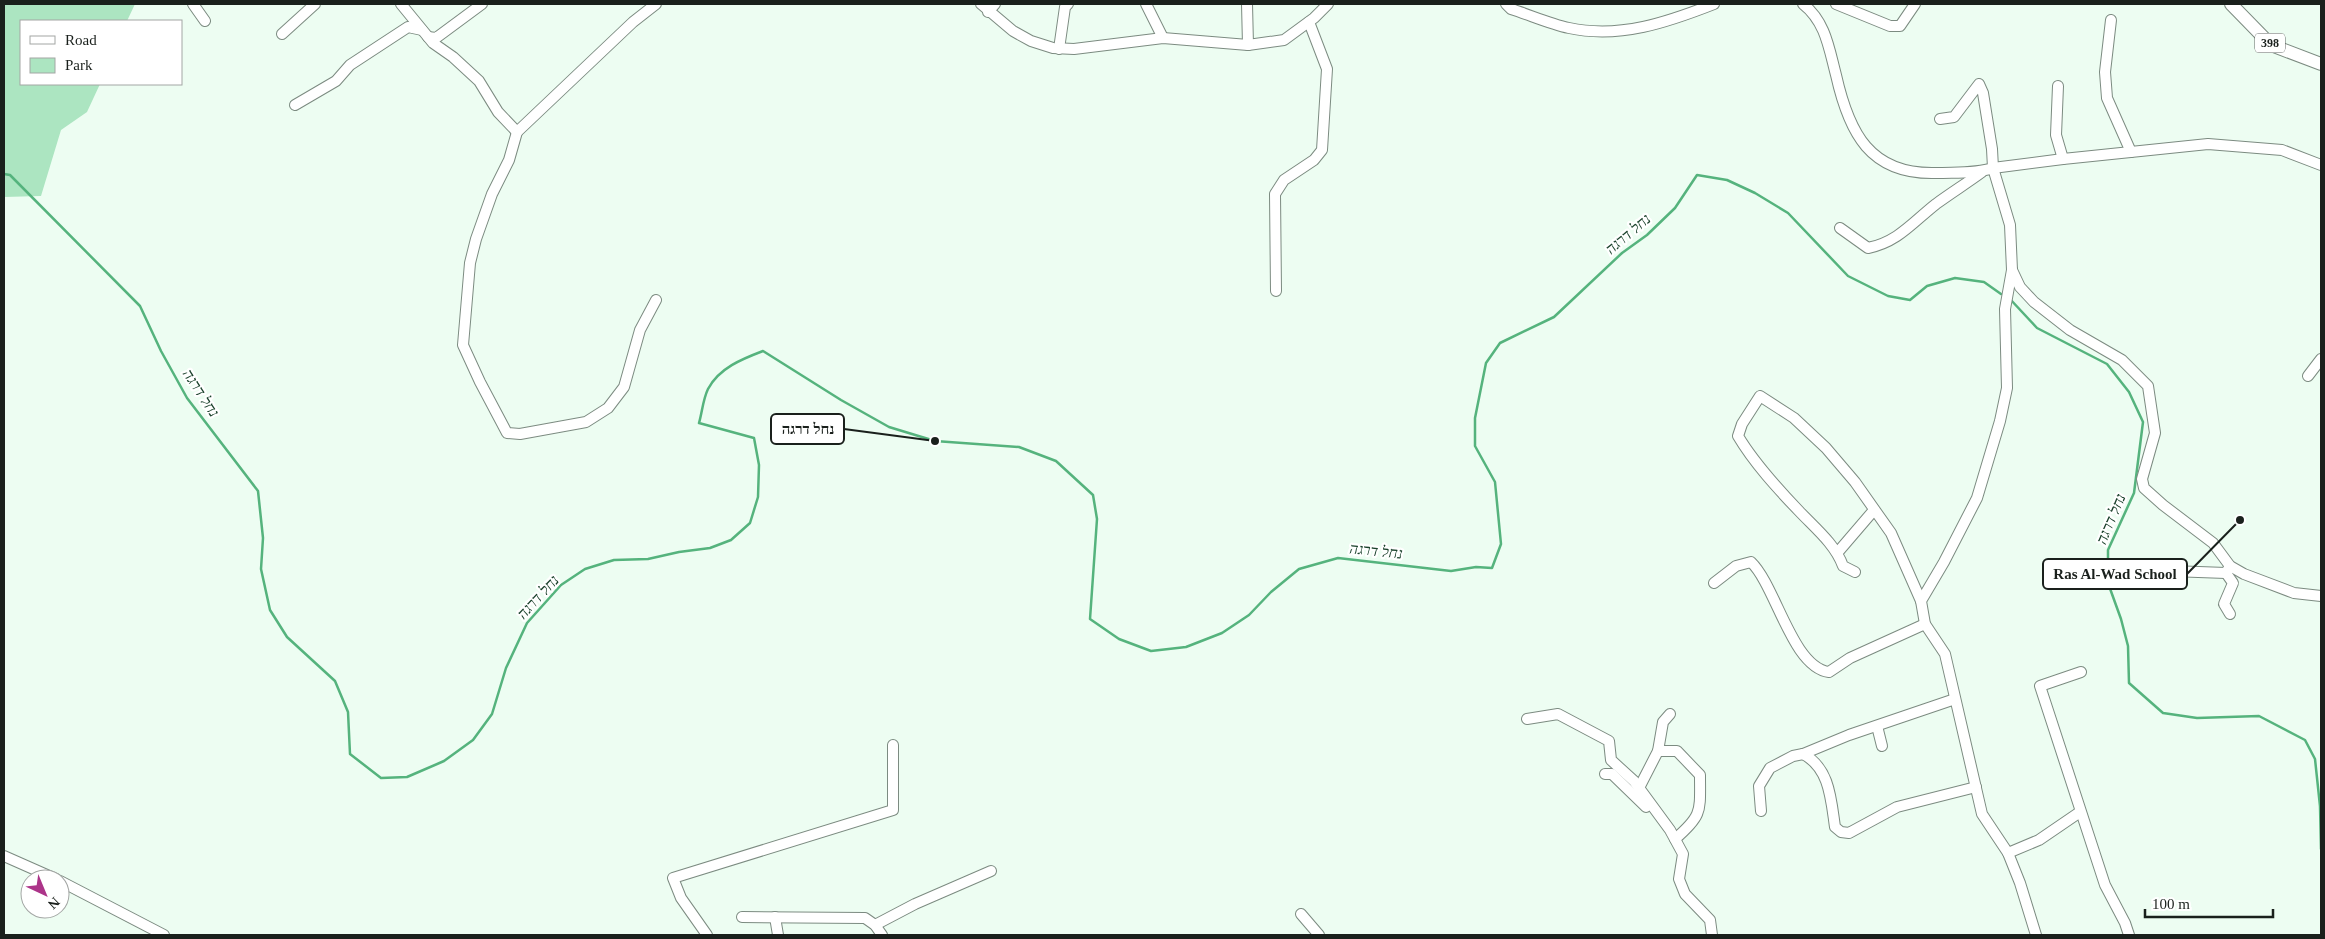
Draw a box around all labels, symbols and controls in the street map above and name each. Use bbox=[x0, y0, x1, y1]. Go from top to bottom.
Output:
legend bbox=[20, 20, 182, 85]
text: Road bbox=[65, 32, 97, 48]
road number: 398 bbox=[2255, 34, 2285, 52]
text: Park bbox=[65, 57, 93, 73]
water label: נחל דרגה bbox=[1602, 211, 1654, 257]
water label: נחל דרגה bbox=[180, 366, 222, 420]
callout: נחל דרגה bbox=[771, 414, 844, 444]
text: נחל דרגה bbox=[782, 421, 834, 437]
water label: נחל דרגה bbox=[2093, 491, 2129, 547]
water label: נחל דרגה bbox=[1349, 540, 1403, 562]
callout: Ras Al-Wad School bbox=[2043, 559, 2187, 589]
text: Ras Al-Wad School bbox=[2053, 566, 2177, 582]
water label: נחל דרגה bbox=[514, 572, 562, 622]
north arrow bbox=[20, 869, 70, 919]
scale bar bbox=[2145, 886, 2272, 918]
text: N bbox=[45, 894, 63, 912]
text: 100 m bbox=[2152, 896, 2190, 912]

